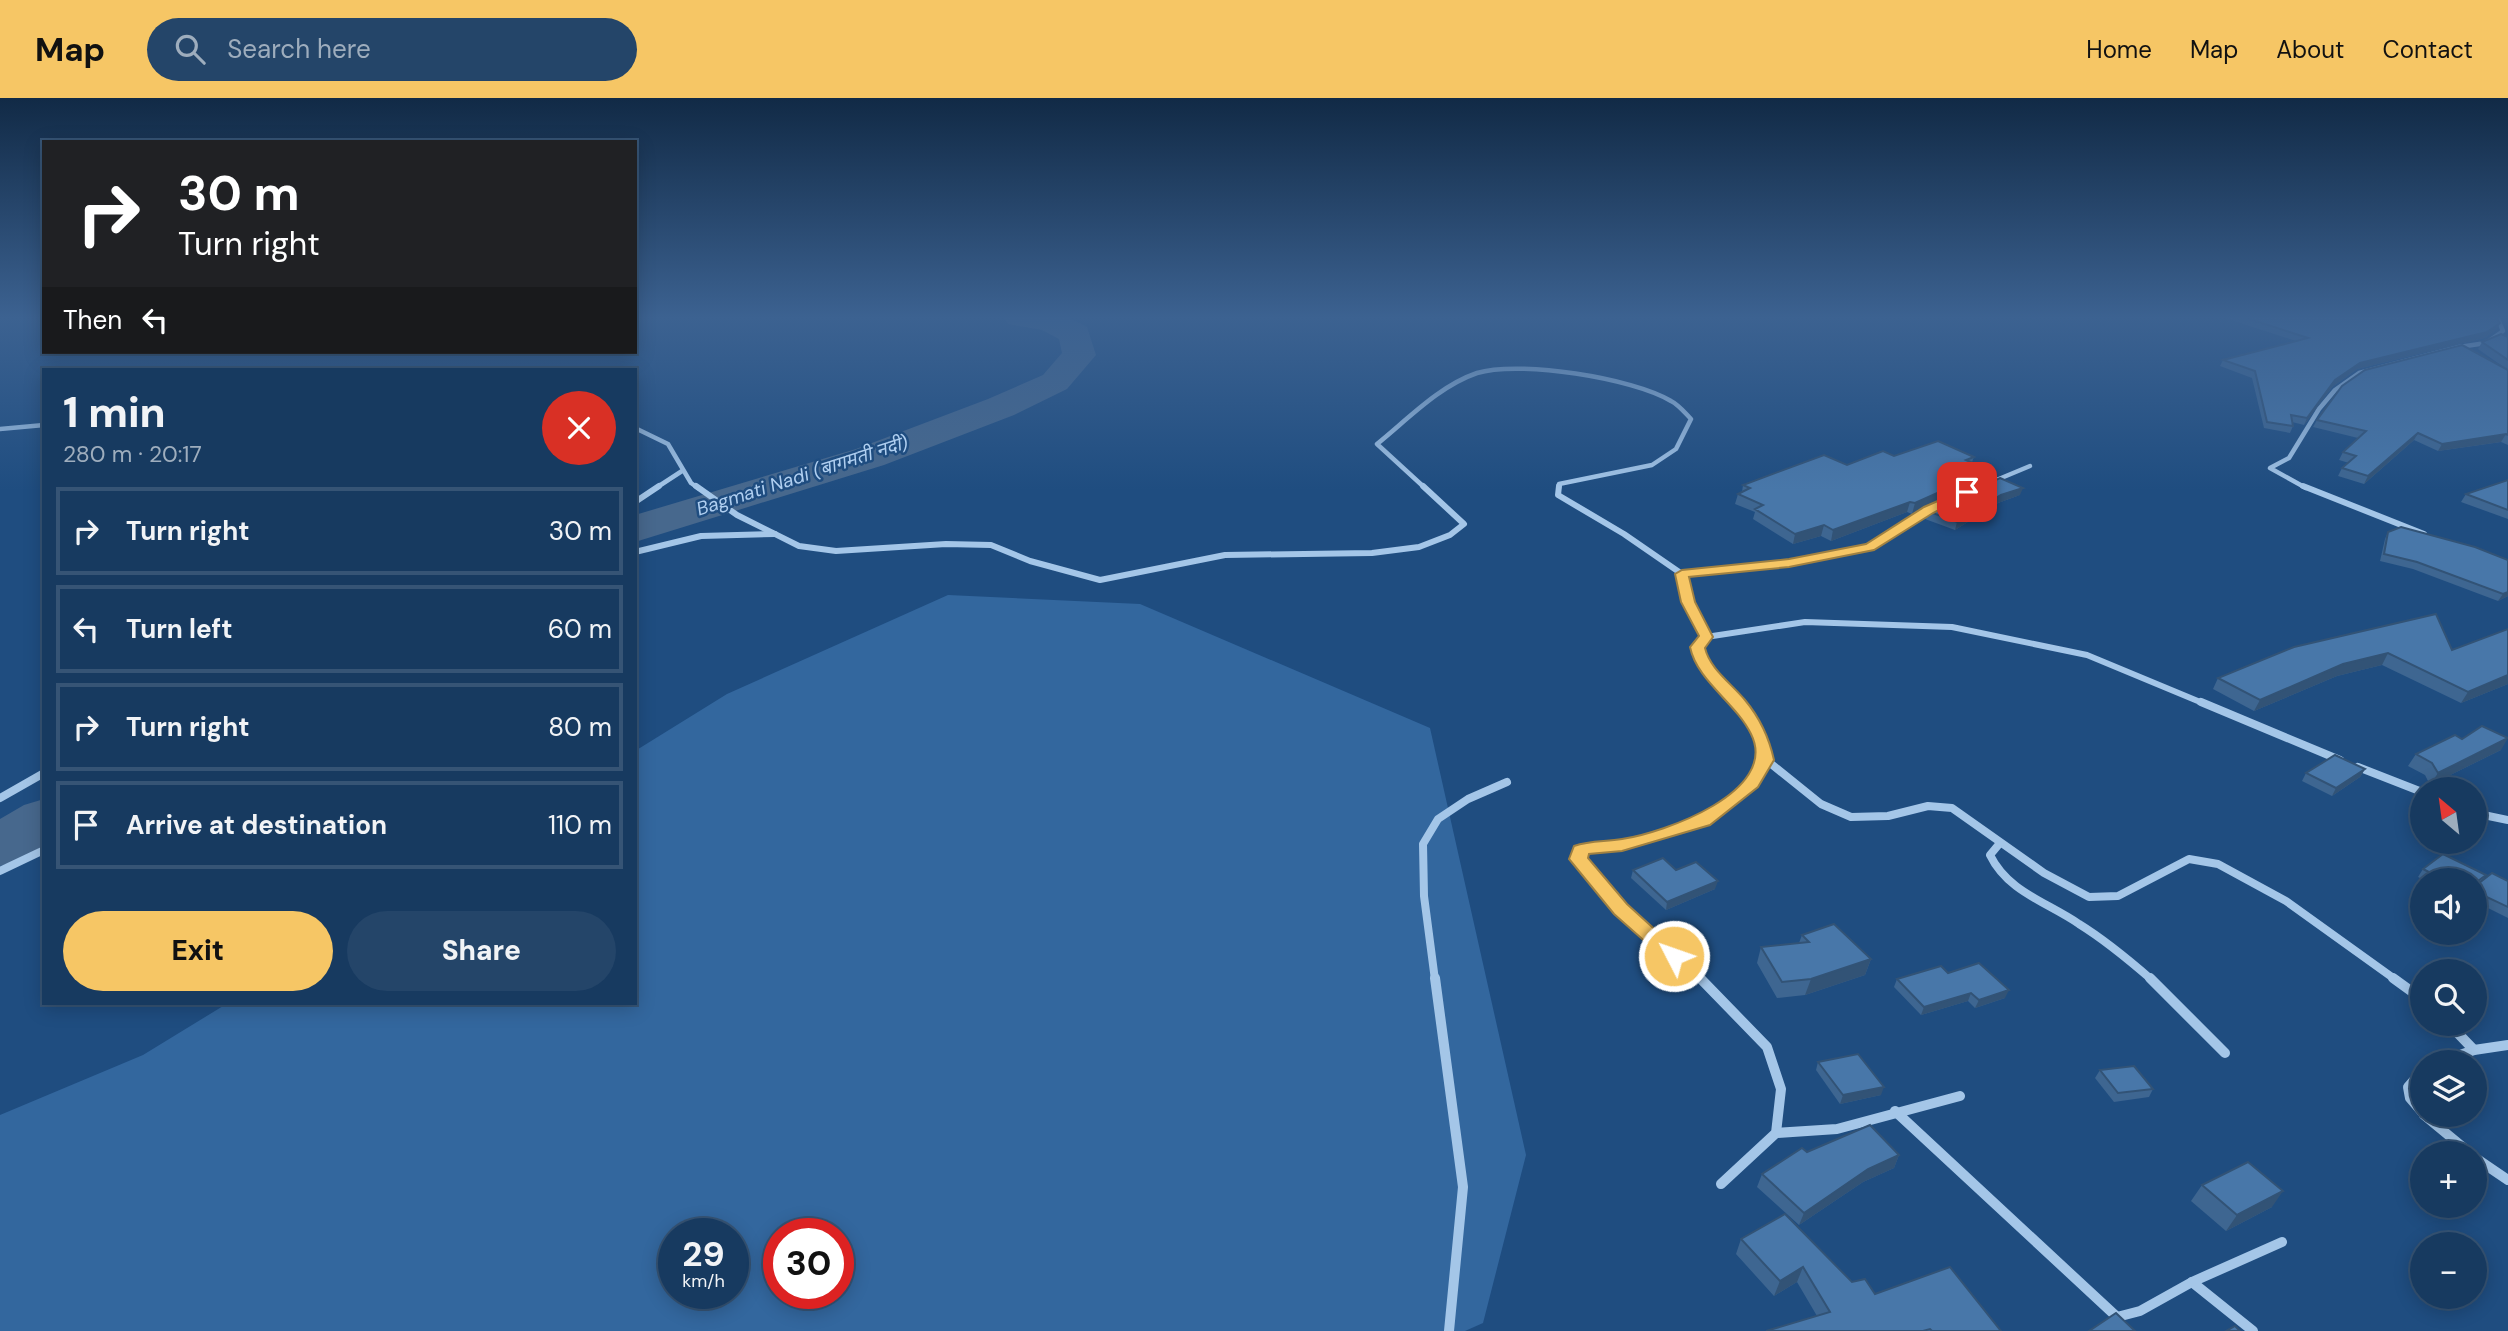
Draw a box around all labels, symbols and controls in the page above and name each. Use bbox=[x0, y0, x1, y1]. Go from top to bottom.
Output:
search box bbox=[147, 18, 637, 81]
text: Map bbox=[35, 28, 105, 71]
icon: search bbox=[171, 30, 209, 68]
text: Search here bbox=[227, 32, 371, 66]
text: Home bbox=[2086, 34, 2152, 65]
text: Map bbox=[2190, 34, 2238, 65]
text: About bbox=[2276, 34, 2345, 65]
text: Contact bbox=[2383, 34, 2473, 65]
text: 30 m bbox=[178, 161, 300, 225]
icon: right bbox=[63, 168, 154, 259]
text: Turn right bbox=[178, 223, 320, 265]
icon: left bbox=[136, 301, 174, 339]
text: Then bbox=[63, 303, 122, 337]
text: 1 min bbox=[63, 385, 166, 440]
button: close bbox=[542, 391, 616, 465]
water label: Bagmati Nadi (बागमती नदी) bbox=[693, 429, 911, 522]
text: 280 m · 20:17 bbox=[63, 439, 202, 469]
pin bbox=[1937, 462, 1997, 522]
icon: arrive bbox=[1948, 473, 1986, 511]
icon: right bbox=[67, 512, 105, 550]
text: Turn right bbox=[126, 514, 250, 548]
text: 30 m bbox=[549, 514, 612, 548]
icon: left bbox=[67, 610, 105, 648]
text: Turn left bbox=[126, 612, 233, 646]
text: 60 m bbox=[548, 612, 612, 646]
icon: right bbox=[67, 708, 105, 746]
text: Turn right bbox=[126, 710, 250, 744]
text: 80 m bbox=[548, 710, 612, 744]
north arrow bbox=[2410, 777, 2487, 854]
map controls bbox=[2410, 777, 2487, 1309]
icon: arrive bbox=[67, 806, 105, 844]
text: Arrive at destination bbox=[126, 808, 387, 842]
text: 110 m bbox=[548, 808, 612, 842]
button: sound bbox=[2410, 868, 2487, 945]
button: Exit bbox=[63, 911, 333, 991]
button: Share bbox=[347, 911, 616, 991]
position arrow bbox=[1637, 919, 1711, 993]
button: search bbox=[2410, 959, 2487, 1036]
button: layers bbox=[2410, 1050, 2487, 1127]
button: + bbox=[2410, 1141, 2487, 1218]
speed limit sign: 30 bbox=[763, 1218, 854, 1309]
text: 29 bbox=[682, 1231, 725, 1277]
button: − bbox=[2410, 1232, 2487, 1309]
text: km/h bbox=[682, 1269, 725, 1293]

